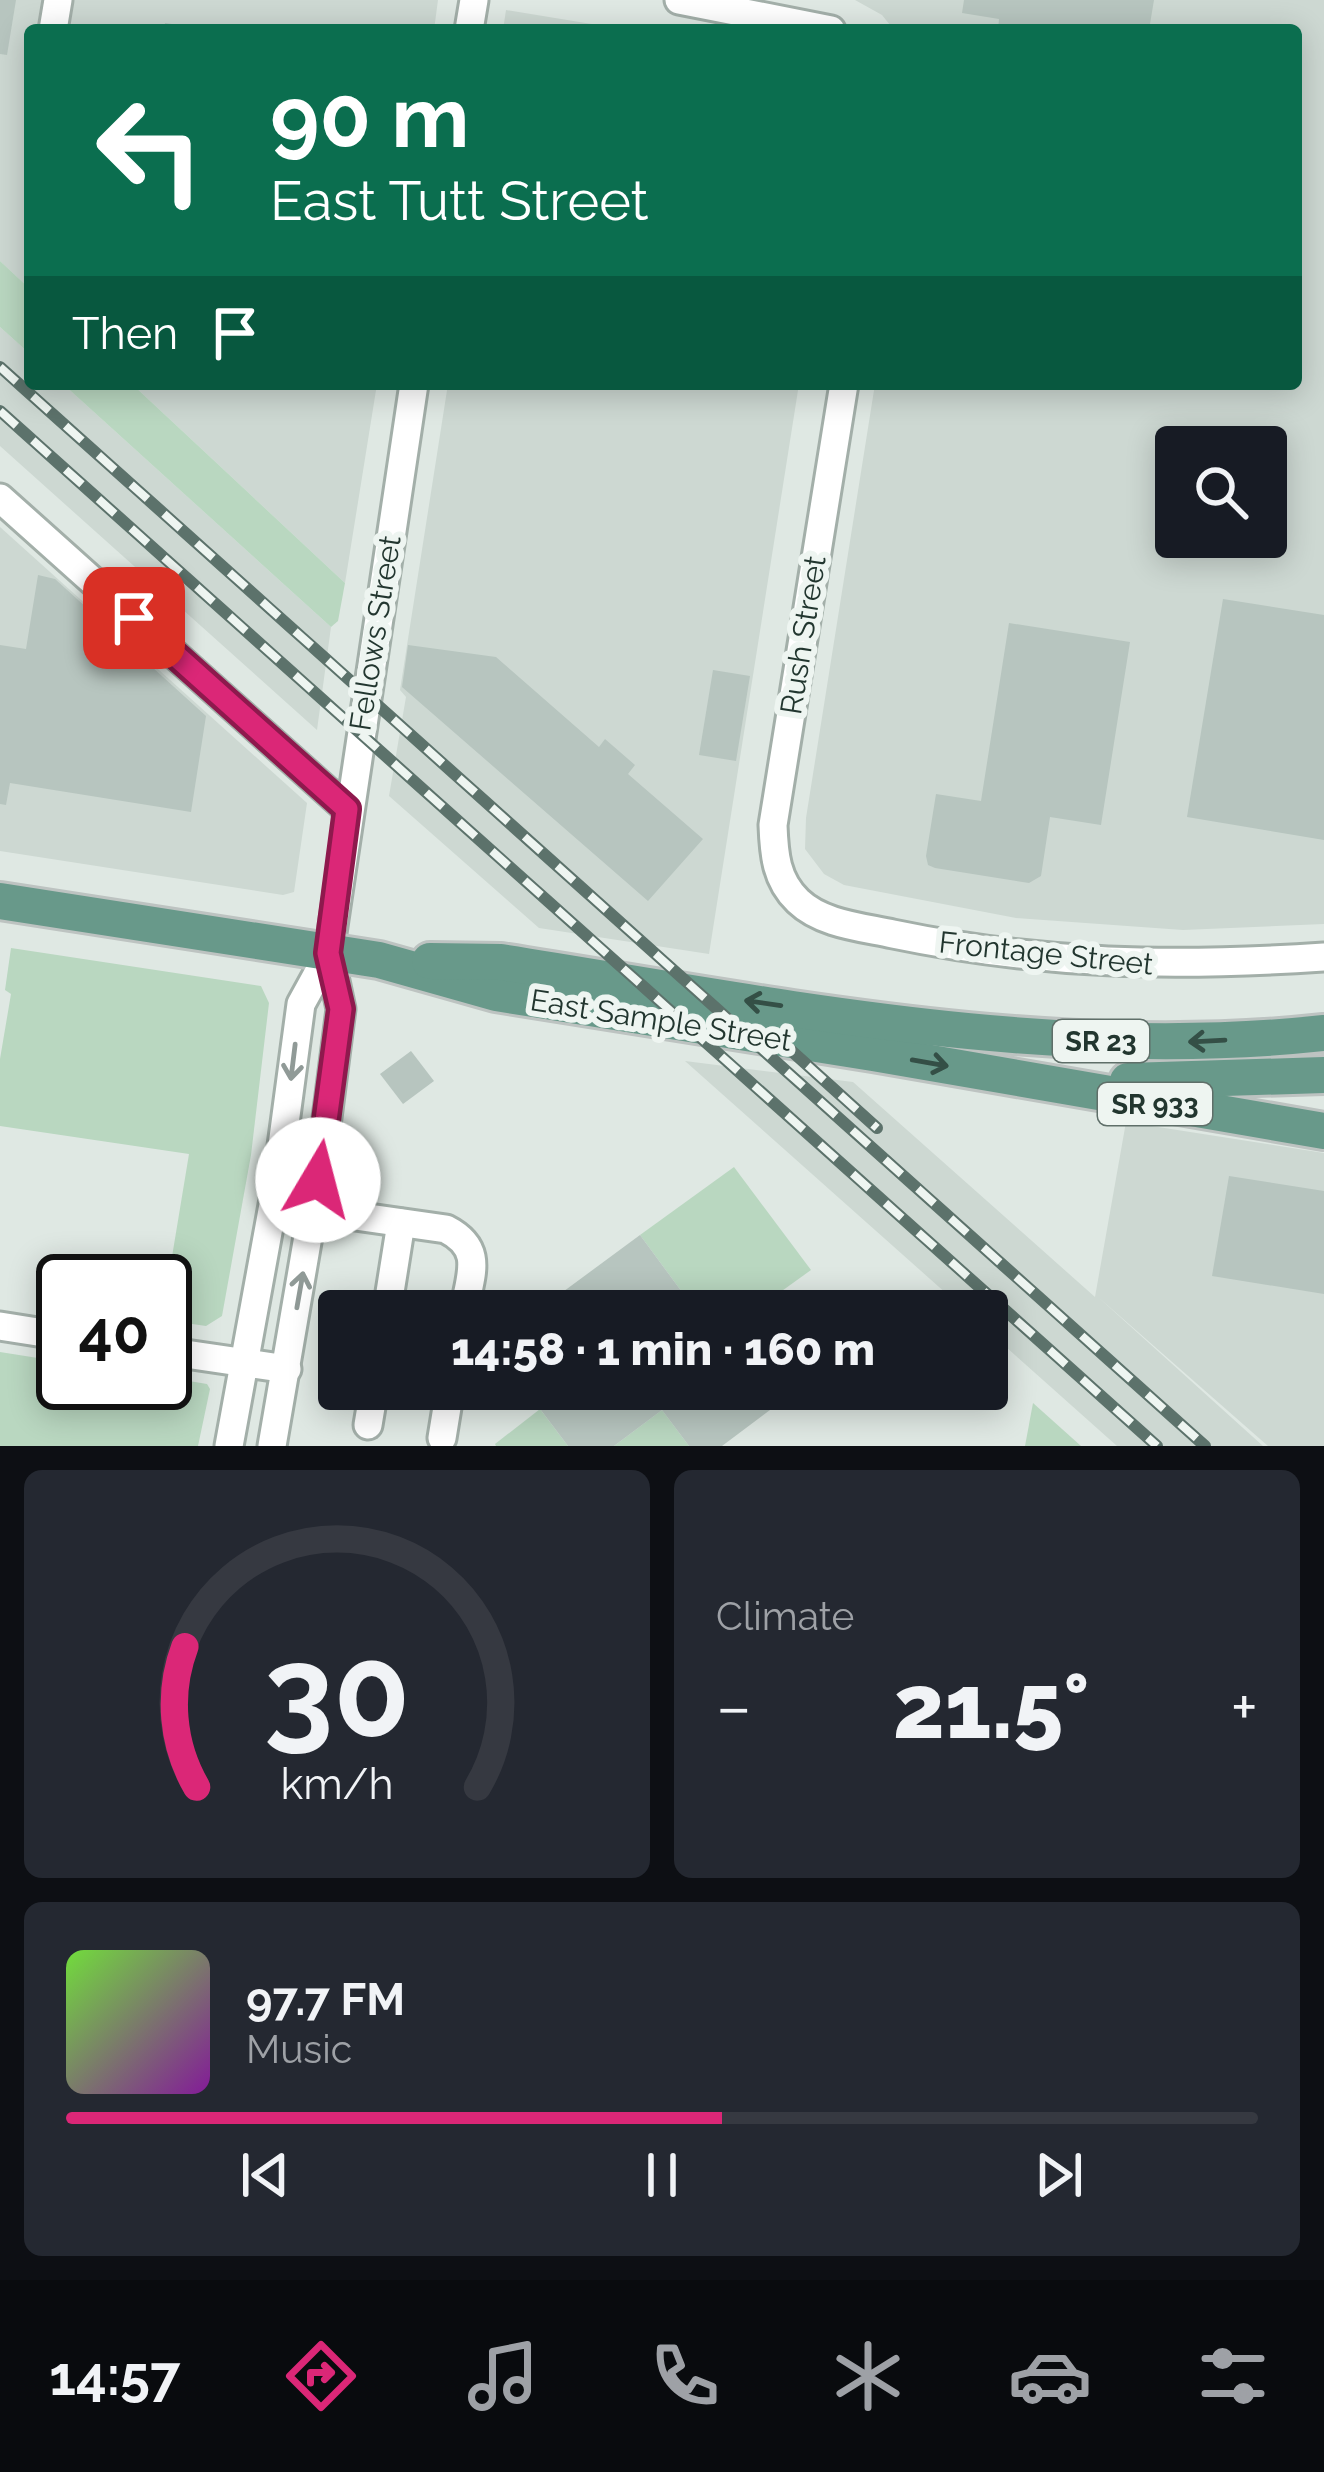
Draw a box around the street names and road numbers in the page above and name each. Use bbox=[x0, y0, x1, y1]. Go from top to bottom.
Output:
street label: Fellows Street bbox=[342, 533, 408, 733]
street label: Rush Street bbox=[773, 553, 833, 717]
street label: Frontage Street bbox=[937, 924, 1155, 982]
street label: East Sample Street bbox=[528, 982, 794, 1058]
road number: SR 23 bbox=[1053, 1020, 1149, 1062]
road number: SR 933 bbox=[1098, 1083, 1212, 1125]

